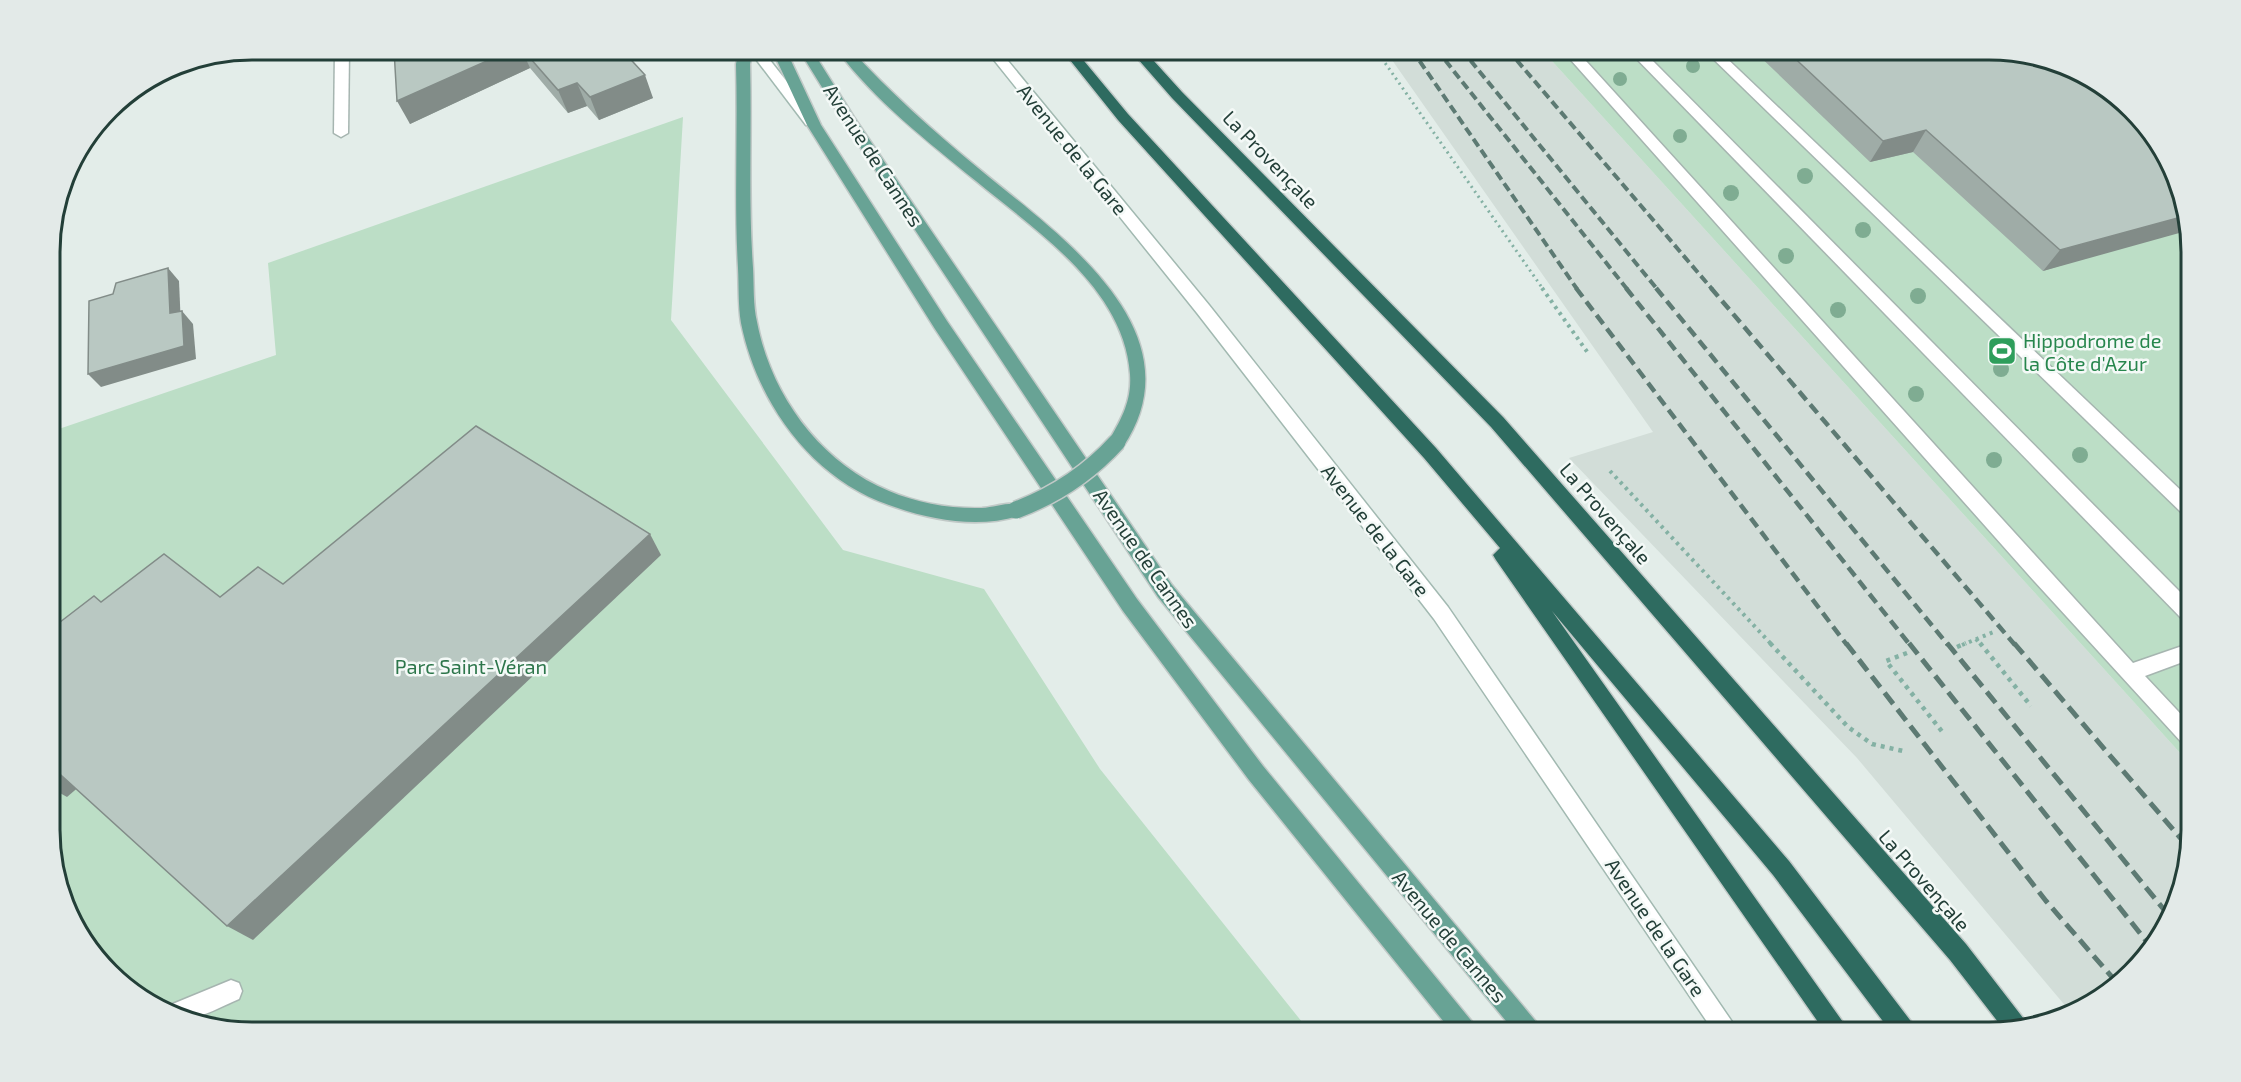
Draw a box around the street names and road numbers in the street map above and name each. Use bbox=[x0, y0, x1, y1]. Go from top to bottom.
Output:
street label: Avenue de Cannes bbox=[819, 79, 929, 231]
street label: Avenue de la Gare bbox=[1013, 79, 1133, 219]
street label: La Provençale bbox=[1218, 105, 1324, 214]
street label: La Provençale bbox=[1555, 457, 1657, 569]
street label: Avenue de la Gare bbox=[1317, 459, 1435, 601]
street label: Avenue de Cannes bbox=[1089, 484, 1203, 632]
street label: La Provençale bbox=[1874, 824, 1976, 936]
street label: Avenue de la Gare bbox=[1601, 853, 1711, 1001]
street label: Avenue de Cannes bbox=[1388, 865, 1512, 1007]

